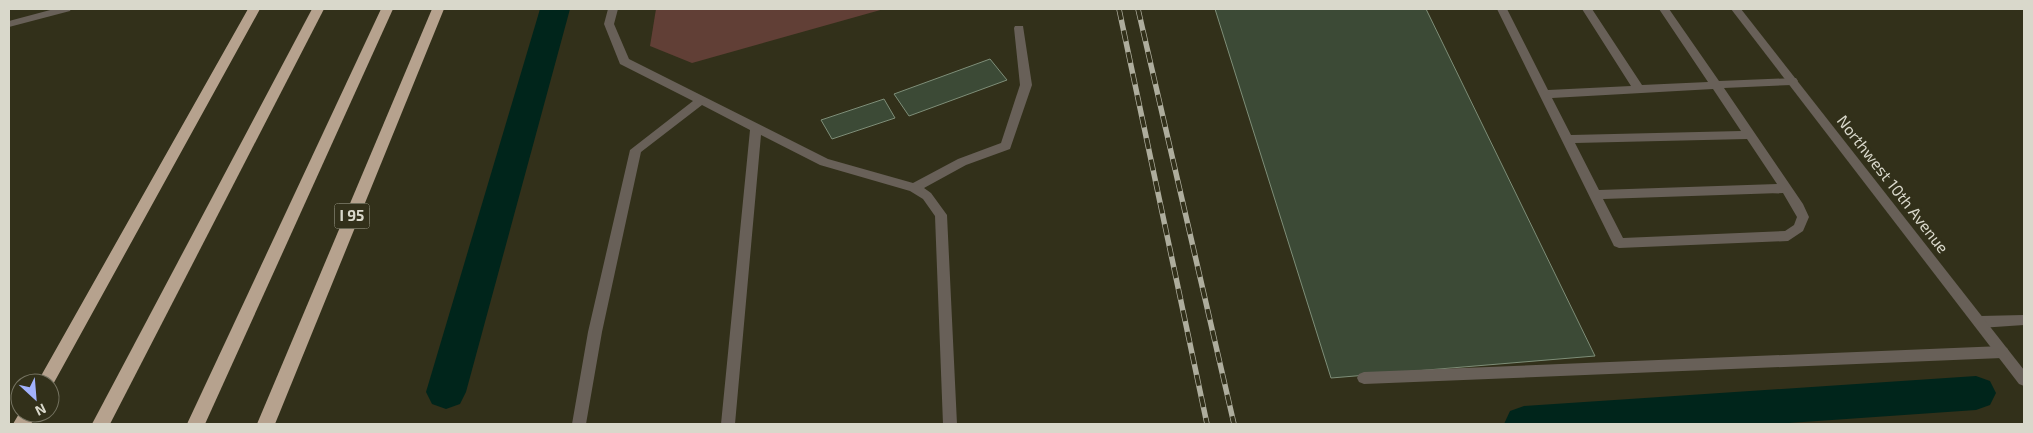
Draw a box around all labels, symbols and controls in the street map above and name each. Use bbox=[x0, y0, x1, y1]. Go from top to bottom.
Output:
street label: Northwest 10th Avenue bbox=[1834, 111, 1953, 256]
road number: I 95 bbox=[334, 204, 370, 228]
north arrow bbox=[10, 373, 60, 423]
text: N bbox=[33, 400, 49, 420]

